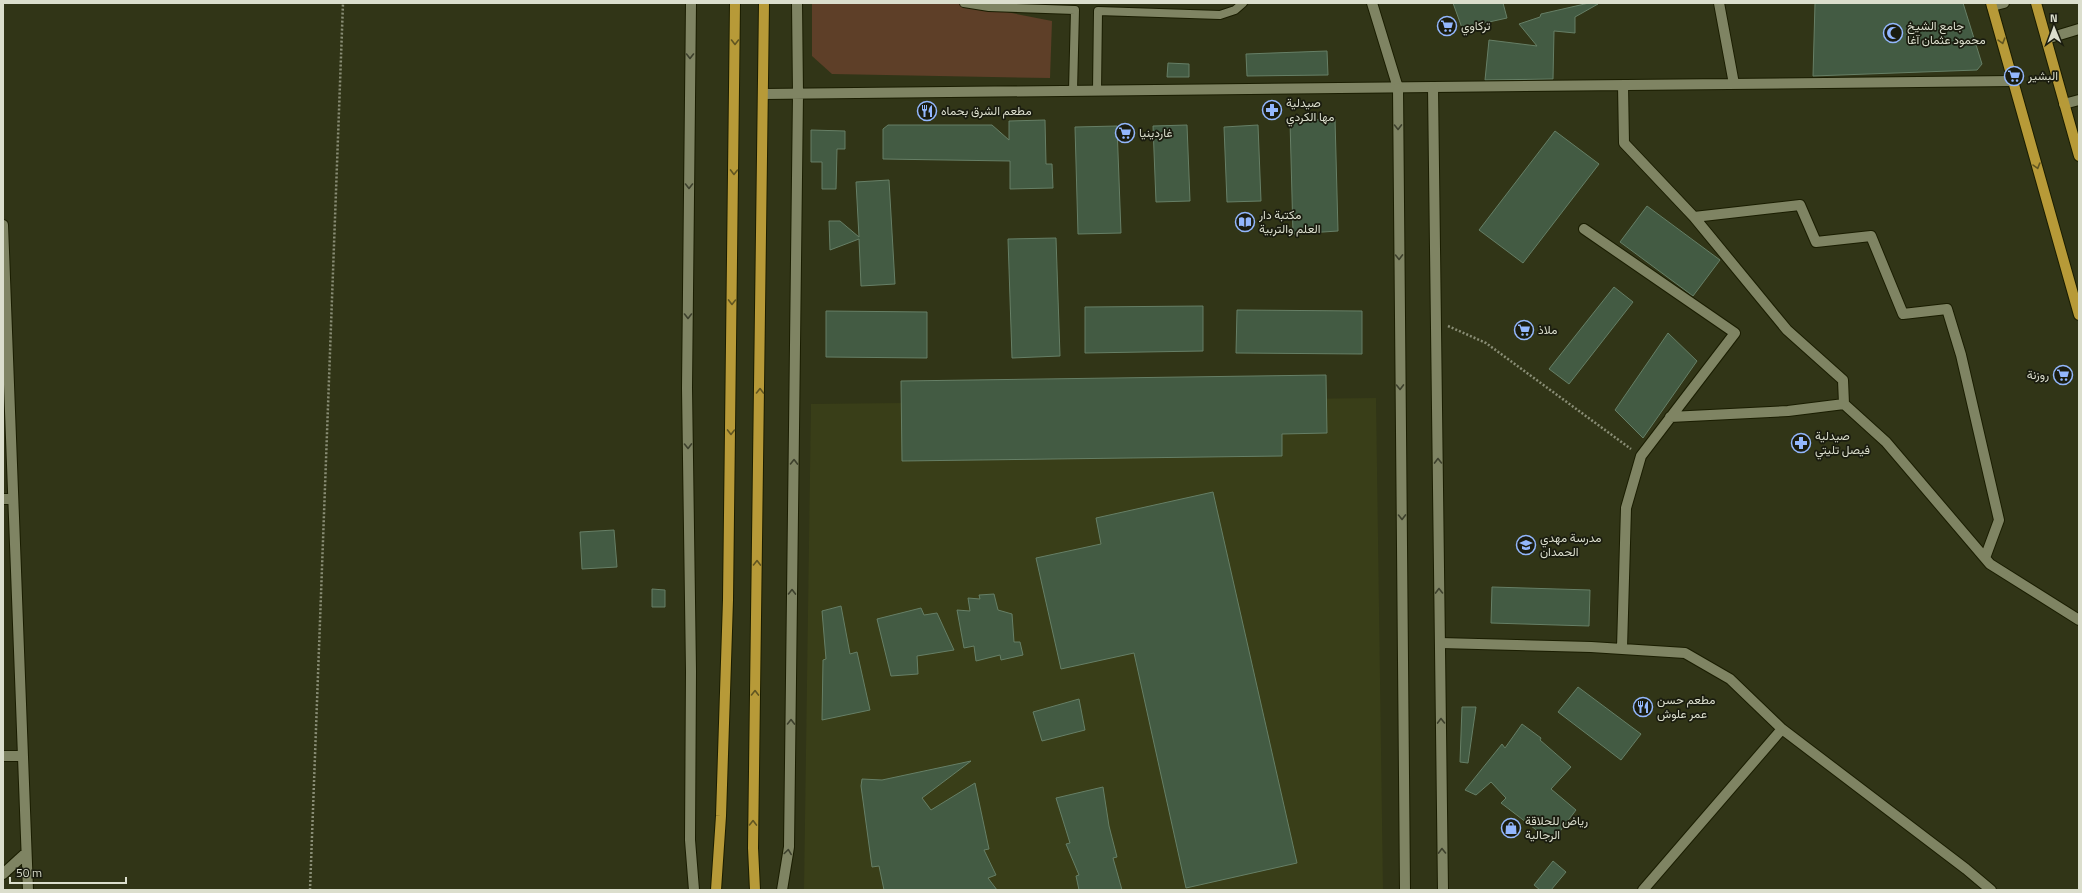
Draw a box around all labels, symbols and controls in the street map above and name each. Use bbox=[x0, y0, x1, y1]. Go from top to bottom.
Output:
north arrow bbox=[2034, 8, 2074, 48]
text: N bbox=[2050, 10, 2058, 26]
supermarket icon: تركاوي bbox=[1436, 15, 1458, 37]
place label: تركاوي bbox=[1461, 16, 1491, 36]
place label: جامع الشيخ محمود عثمان آغا bbox=[1907, 16, 1986, 49]
mosque icon: جامع الشيخ محمود عثمان آغا bbox=[1882, 22, 1904, 44]
one-way arrow bbox=[1997, 37, 2006, 44]
one-way arrow bbox=[731, 39, 739, 45]
one-way arrow bbox=[686, 53, 694, 59]
supermarket icon: البشير bbox=[2003, 65, 2025, 87]
place label: البشير bbox=[2027, 66, 2058, 85]
place label: صيدلية مها الكردي bbox=[1286, 93, 1334, 127]
pharmacy icon: صيدلية مها الكردي bbox=[1261, 99, 1283, 121]
restaurant icon: مطعم الشرق بحماه bbox=[916, 100, 938, 122]
place label: مطعم الشرق بحماه bbox=[941, 101, 1032, 120]
supermarket icon: غاردينيا bbox=[1114, 122, 1136, 144]
place label: غاردينيا bbox=[1139, 123, 1173, 142]
one-way arrow bbox=[1394, 124, 1402, 130]
one-way arrow bbox=[2032, 162, 2041, 169]
one-way arrow bbox=[730, 169, 738, 175]
one-way arrow bbox=[685, 183, 693, 189]
place label: مكتبة دار العلم والتربية bbox=[1258, 205, 1321, 238]
library icon: مكتبة دار العلم والتربية bbox=[1234, 211, 1256, 233]
one-way arrow bbox=[1395, 254, 1403, 260]
one-way arrow bbox=[728, 299, 736, 305]
one-way arrow bbox=[684, 313, 692, 319]
supermarket icon: ملاذ bbox=[1513, 319, 1535, 341]
place label: ملاذ bbox=[1538, 320, 1557, 339]
supermarket icon: روزنة bbox=[2052, 364, 2074, 386]
place label: روزنة bbox=[2027, 365, 2049, 384]
one-way arrow bbox=[1396, 384, 1404, 390]
one-way arrow bbox=[756, 388, 764, 394]
place label: صيدلية فيصل تليتي bbox=[1815, 426, 1870, 460]
one-way arrow bbox=[726, 429, 735, 435]
pharmacy icon: صيدلية فيصل تليتي bbox=[1790, 432, 1812, 454]
one-way arrow bbox=[684, 443, 692, 449]
one-way arrow bbox=[1434, 458, 1442, 464]
one-way arrow bbox=[790, 459, 798, 465]
one-way arrow bbox=[1398, 514, 1406, 520]
place label: مدرسة مهدي الحمدان bbox=[1540, 528, 1602, 561]
school or university icon: مدرسة مهدي الحمدان bbox=[1515, 534, 1537, 556]
one-way arrow bbox=[753, 560, 761, 566]
one-way arrow bbox=[1435, 588, 1443, 594]
one-way arrow bbox=[788, 589, 797, 595]
one-way arrow bbox=[751, 690, 759, 696]
place label: مطعم حسن عمر علوش bbox=[1657, 690, 1715, 723]
restaurant icon: مطعم حسن عمر علوش bbox=[1632, 696, 1654, 718]
one-way arrow bbox=[1437, 718, 1445, 724]
one-way arrow bbox=[787, 719, 795, 725]
place label: رياض للحلاقة الرجالية bbox=[1525, 811, 1588, 844]
shop icon: رياض للحلاقة الرجالية bbox=[1500, 817, 1522, 839]
one-way arrow bbox=[749, 820, 757, 826]
one-way arrow bbox=[784, 848, 792, 855]
one-way arrow bbox=[1438, 848, 1447, 854]
scale bar bbox=[10, 859, 126, 885]
text: 50 m bbox=[16, 863, 42, 882]

